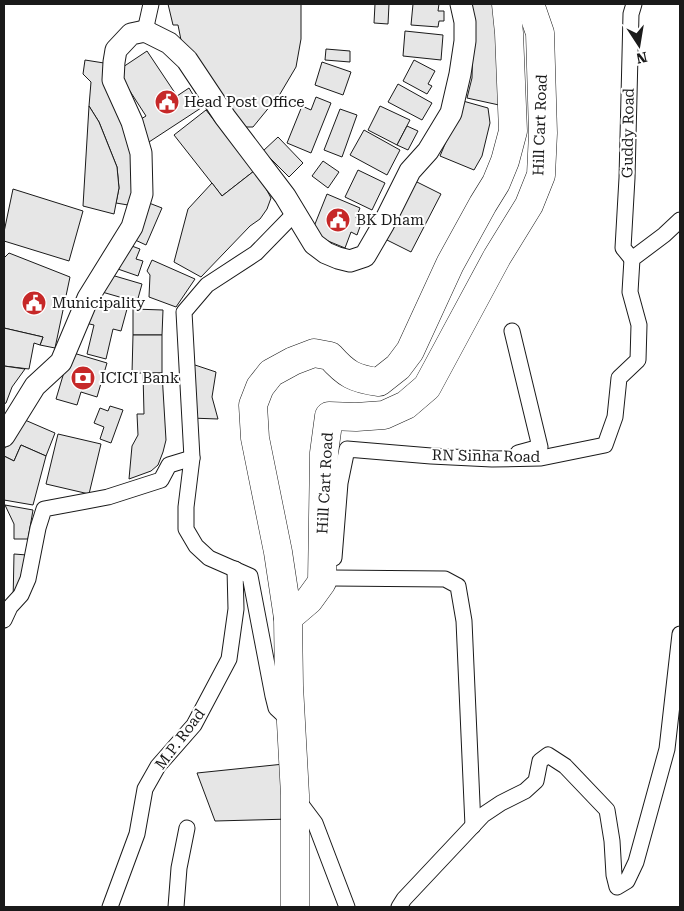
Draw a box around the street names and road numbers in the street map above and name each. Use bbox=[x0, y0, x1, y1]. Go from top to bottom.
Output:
street label: Hill Cart Road bbox=[529, 73, 551, 176]
street label: Guddy Road bbox=[618, 87, 638, 178]
street label: Hill Cart Road bbox=[313, 431, 337, 534]
street label: RN Sinha Road bbox=[432, 446, 541, 466]
street label: M.P. Road bbox=[151, 705, 209, 773]

